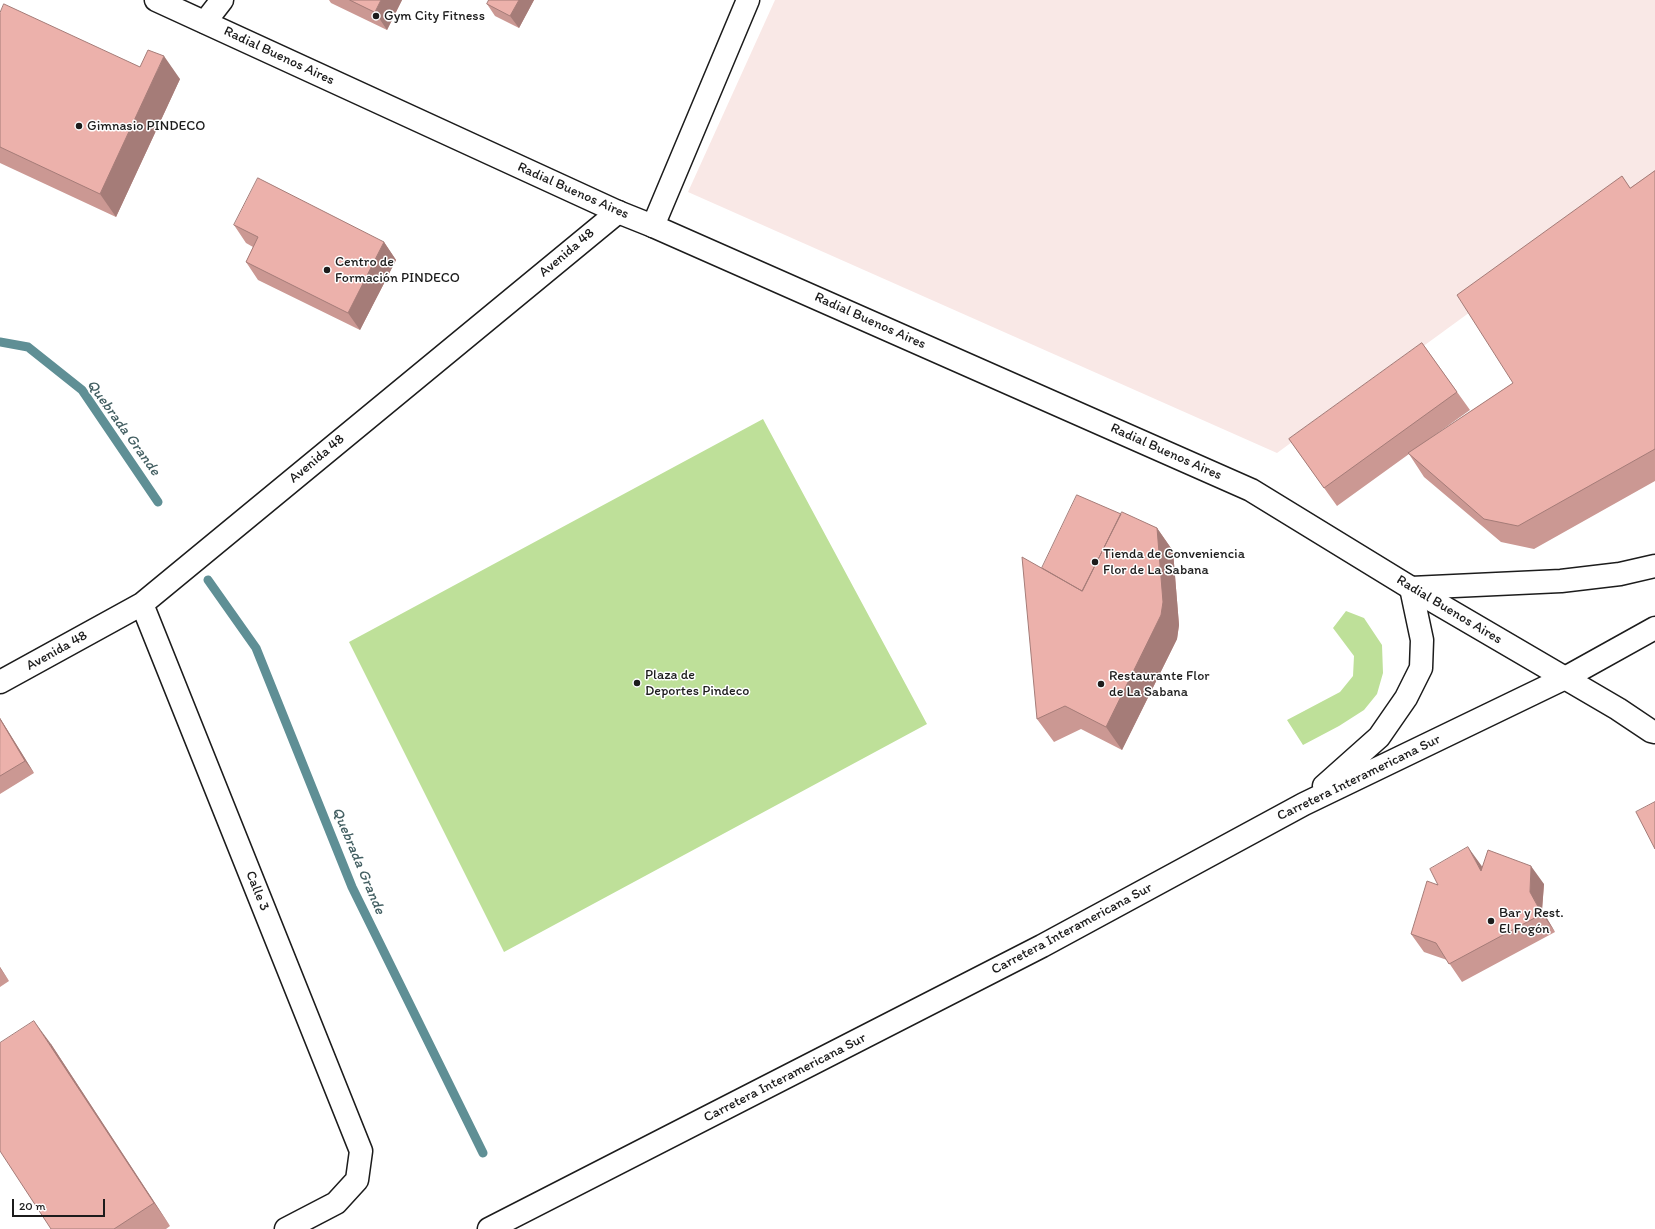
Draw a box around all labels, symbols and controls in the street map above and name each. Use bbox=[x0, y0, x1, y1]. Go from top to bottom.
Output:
place label: Gym City Fitness bbox=[384, 8, 485, 24]
marker: Gym City Fitness bbox=[371, 11, 381, 21]
street label: Radial Buenos Aires bbox=[221, 23, 337, 89]
place label: Gimnasio PINDECO bbox=[87, 118, 205, 134]
marker: Gimnasio PINDECO bbox=[74, 121, 84, 131]
street label: Radial Buenos Aires bbox=[515, 159, 631, 223]
street label: Avenida 48 bbox=[536, 225, 598, 281]
place label: Centro de Formación PINDECO bbox=[335, 254, 460, 286]
marker: Centro de Formación PINDECO bbox=[322, 265, 332, 275]
street label: Radial Buenos Aires bbox=[812, 289, 928, 353]
water label: Quebrada Grande bbox=[82, 376, 164, 480]
street label: Radial Buenos Aires bbox=[1108, 420, 1224, 484]
street label: Avenida 48 bbox=[286, 431, 348, 487]
place label: Tienda de Conveniencia Flor de La Sabana bbox=[1103, 546, 1245, 578]
marker: Tienda de Conveniencia Flor de La Sabana bbox=[1090, 557, 1100, 567]
street label: Radial Buenos Aires bbox=[1393, 572, 1505, 648]
street label: Avenida 48 bbox=[24, 627, 90, 675]
place label: Plaza de Deportes Pindeco bbox=[645, 667, 749, 700]
place label: Restaurante Flor de La Sabana bbox=[1109, 668, 1210, 700]
marker: Plaza de Deportes Pindeco bbox=[632, 678, 642, 688]
marker: Restaurante Flor de La Sabana bbox=[1096, 679, 1106, 689]
street label: Carretera Interamericana Sur bbox=[1275, 731, 1443, 825]
water label: Quebrada Grande bbox=[327, 805, 389, 917]
street label: Calle 3 bbox=[241, 869, 273, 913]
street label: Carretera Interamericana Sur bbox=[989, 879, 1155, 979]
place label: Bar y Rest. El Fogón bbox=[1499, 905, 1564, 938]
marker: Bar y Rest. El Fogón bbox=[1486, 916, 1496, 926]
street label: Carretera Interamericana Sur bbox=[701, 1030, 869, 1126]
scale bar bbox=[14, 1191, 107, 1217]
text: 20 m bbox=[19, 1199, 46, 1213]

